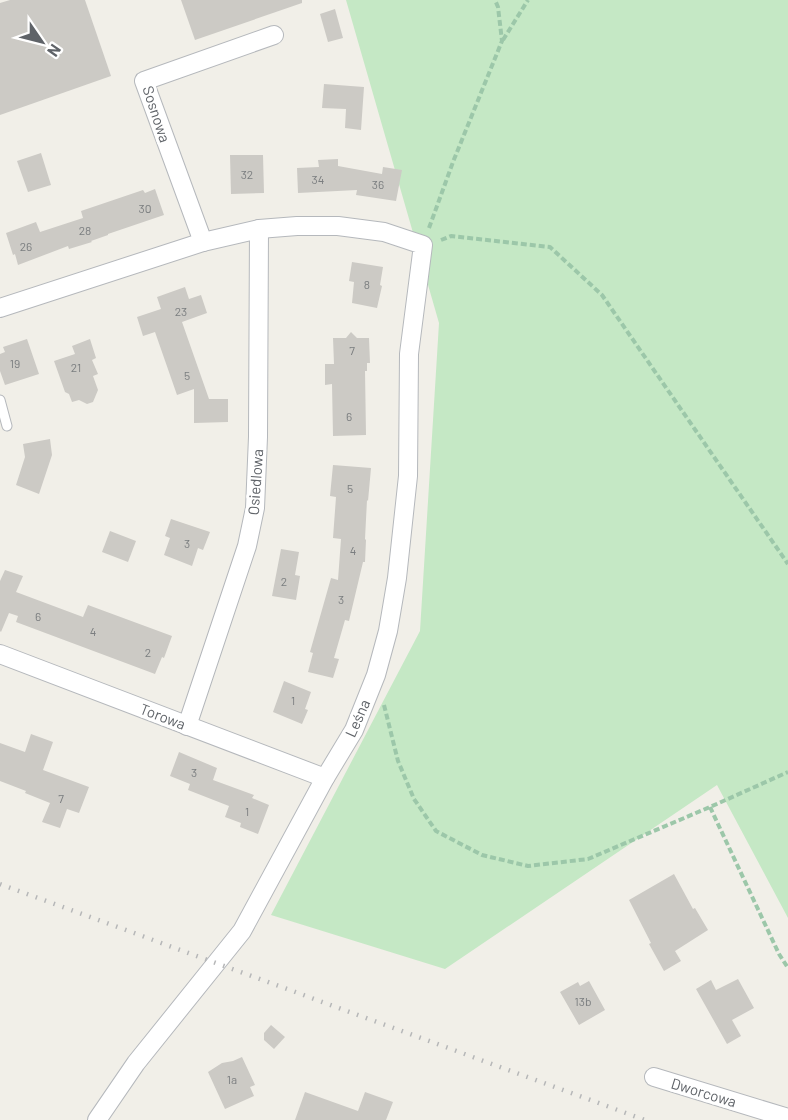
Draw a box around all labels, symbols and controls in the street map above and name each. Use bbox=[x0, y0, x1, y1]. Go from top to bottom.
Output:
north arrow bbox=[12, 12, 72, 72]
text: N bbox=[44, 41, 66, 61]
street label: Sosnowa bbox=[139, 83, 175, 145]
house number: 32 bbox=[241, 167, 253, 181]
house number: 34 bbox=[312, 172, 324, 186]
house number: 36 bbox=[372, 177, 384, 191]
house number: 30 bbox=[139, 201, 151, 215]
house number: 28 bbox=[79, 223, 91, 237]
house number: 26 bbox=[20, 239, 32, 253]
house number: 8 bbox=[364, 277, 370, 291]
house number: 23 bbox=[175, 304, 187, 318]
house number: 7 bbox=[349, 343, 355, 357]
house number: 19 bbox=[10, 356, 20, 370]
house number: 21 bbox=[71, 360, 81, 374]
house number: 5 bbox=[184, 368, 190, 382]
house number: 6 bbox=[346, 409, 352, 423]
street label: Osiedlowa bbox=[244, 448, 266, 516]
house number: 5 bbox=[347, 481, 353, 495]
house number: 3 bbox=[184, 536, 190, 550]
house number: 4 bbox=[350, 543, 356, 557]
house number: 2 bbox=[281, 574, 287, 588]
house number: 3 bbox=[338, 592, 344, 606]
house number: 6 bbox=[35, 609, 41, 623]
house number: 4 bbox=[90, 624, 96, 638]
house number: 2 bbox=[145, 645, 151, 659]
house number: 1 bbox=[291, 693, 295, 707]
street label: Leśna bbox=[341, 696, 373, 740]
street label: Torowa bbox=[138, 699, 188, 733]
house number: 3 bbox=[191, 765, 197, 779]
house number: 7 bbox=[58, 791, 64, 805]
house number: 1 bbox=[245, 804, 249, 818]
house number: 13b bbox=[575, 994, 591, 1008]
house number: 1a bbox=[227, 1072, 237, 1086]
street label: Dworcowa bbox=[669, 1074, 739, 1110]

